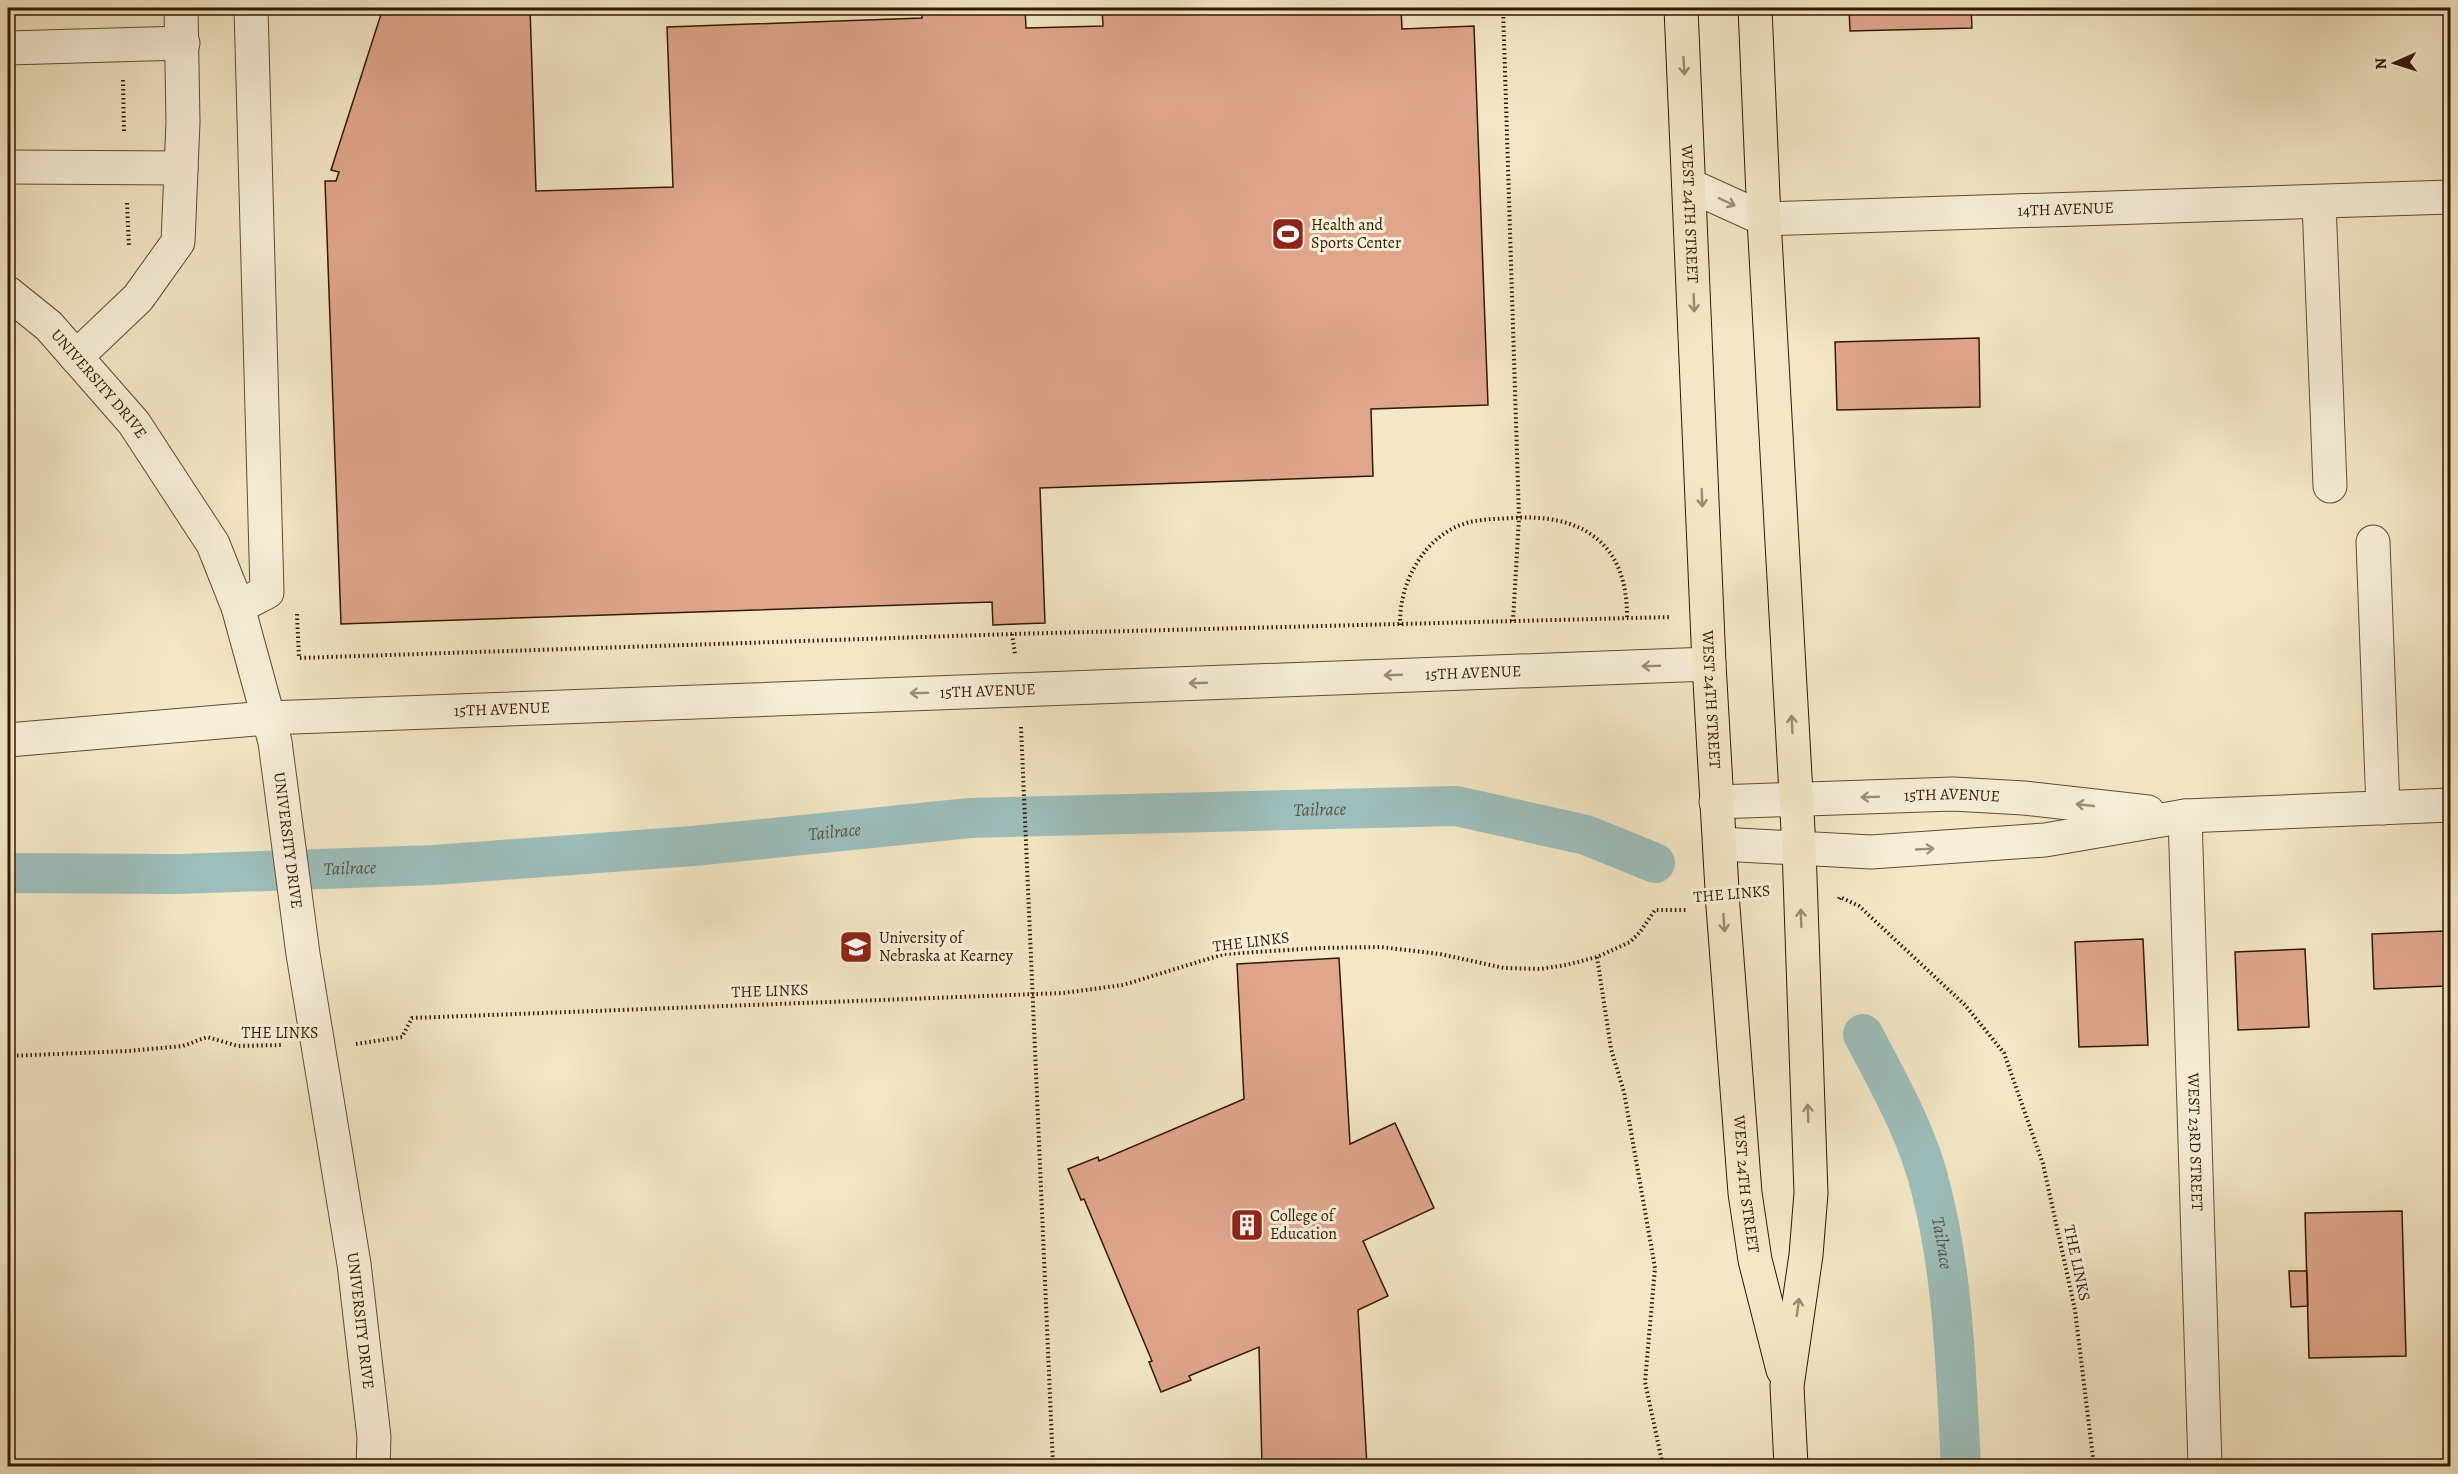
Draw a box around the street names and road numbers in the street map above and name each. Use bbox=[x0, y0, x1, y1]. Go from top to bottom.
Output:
street label: WEST 24TH STREET bbox=[1676, 143, 1704, 284]
street label: 14TH AVENUE bbox=[2017, 197, 2114, 222]
street label: UNIVERSITY DRIVE bbox=[46, 324, 152, 443]
street label: WEST 24TH STREET bbox=[1697, 629, 1726, 769]
street label: 15TH AVENUE bbox=[1425, 660, 1522, 686]
street label: 15TH AVENUE bbox=[939, 678, 1036, 704]
street label: 15TH AVENUE bbox=[453, 696, 550, 722]
street label: UNIVERSITY DRIVE bbox=[268, 771, 308, 910]
street label: 15TH AVENUE bbox=[1903, 783, 2001, 808]
street label: THE LINKS bbox=[1693, 880, 1771, 908]
street label: THE LINKS bbox=[1211, 926, 1291, 958]
street label: THE LINKS bbox=[731, 979, 809, 1003]
street label: THE LINKS bbox=[241, 1022, 319, 1044]
street label: WEST 23RD STREET bbox=[2182, 1072, 2208, 1211]
street label: WEST 24TH STREET bbox=[1728, 1113, 1765, 1255]
street label: THE LINKS bbox=[2058, 1223, 2096, 1303]
street label: UNIVERSITY DRIVE bbox=[341, 1251, 379, 1390]

